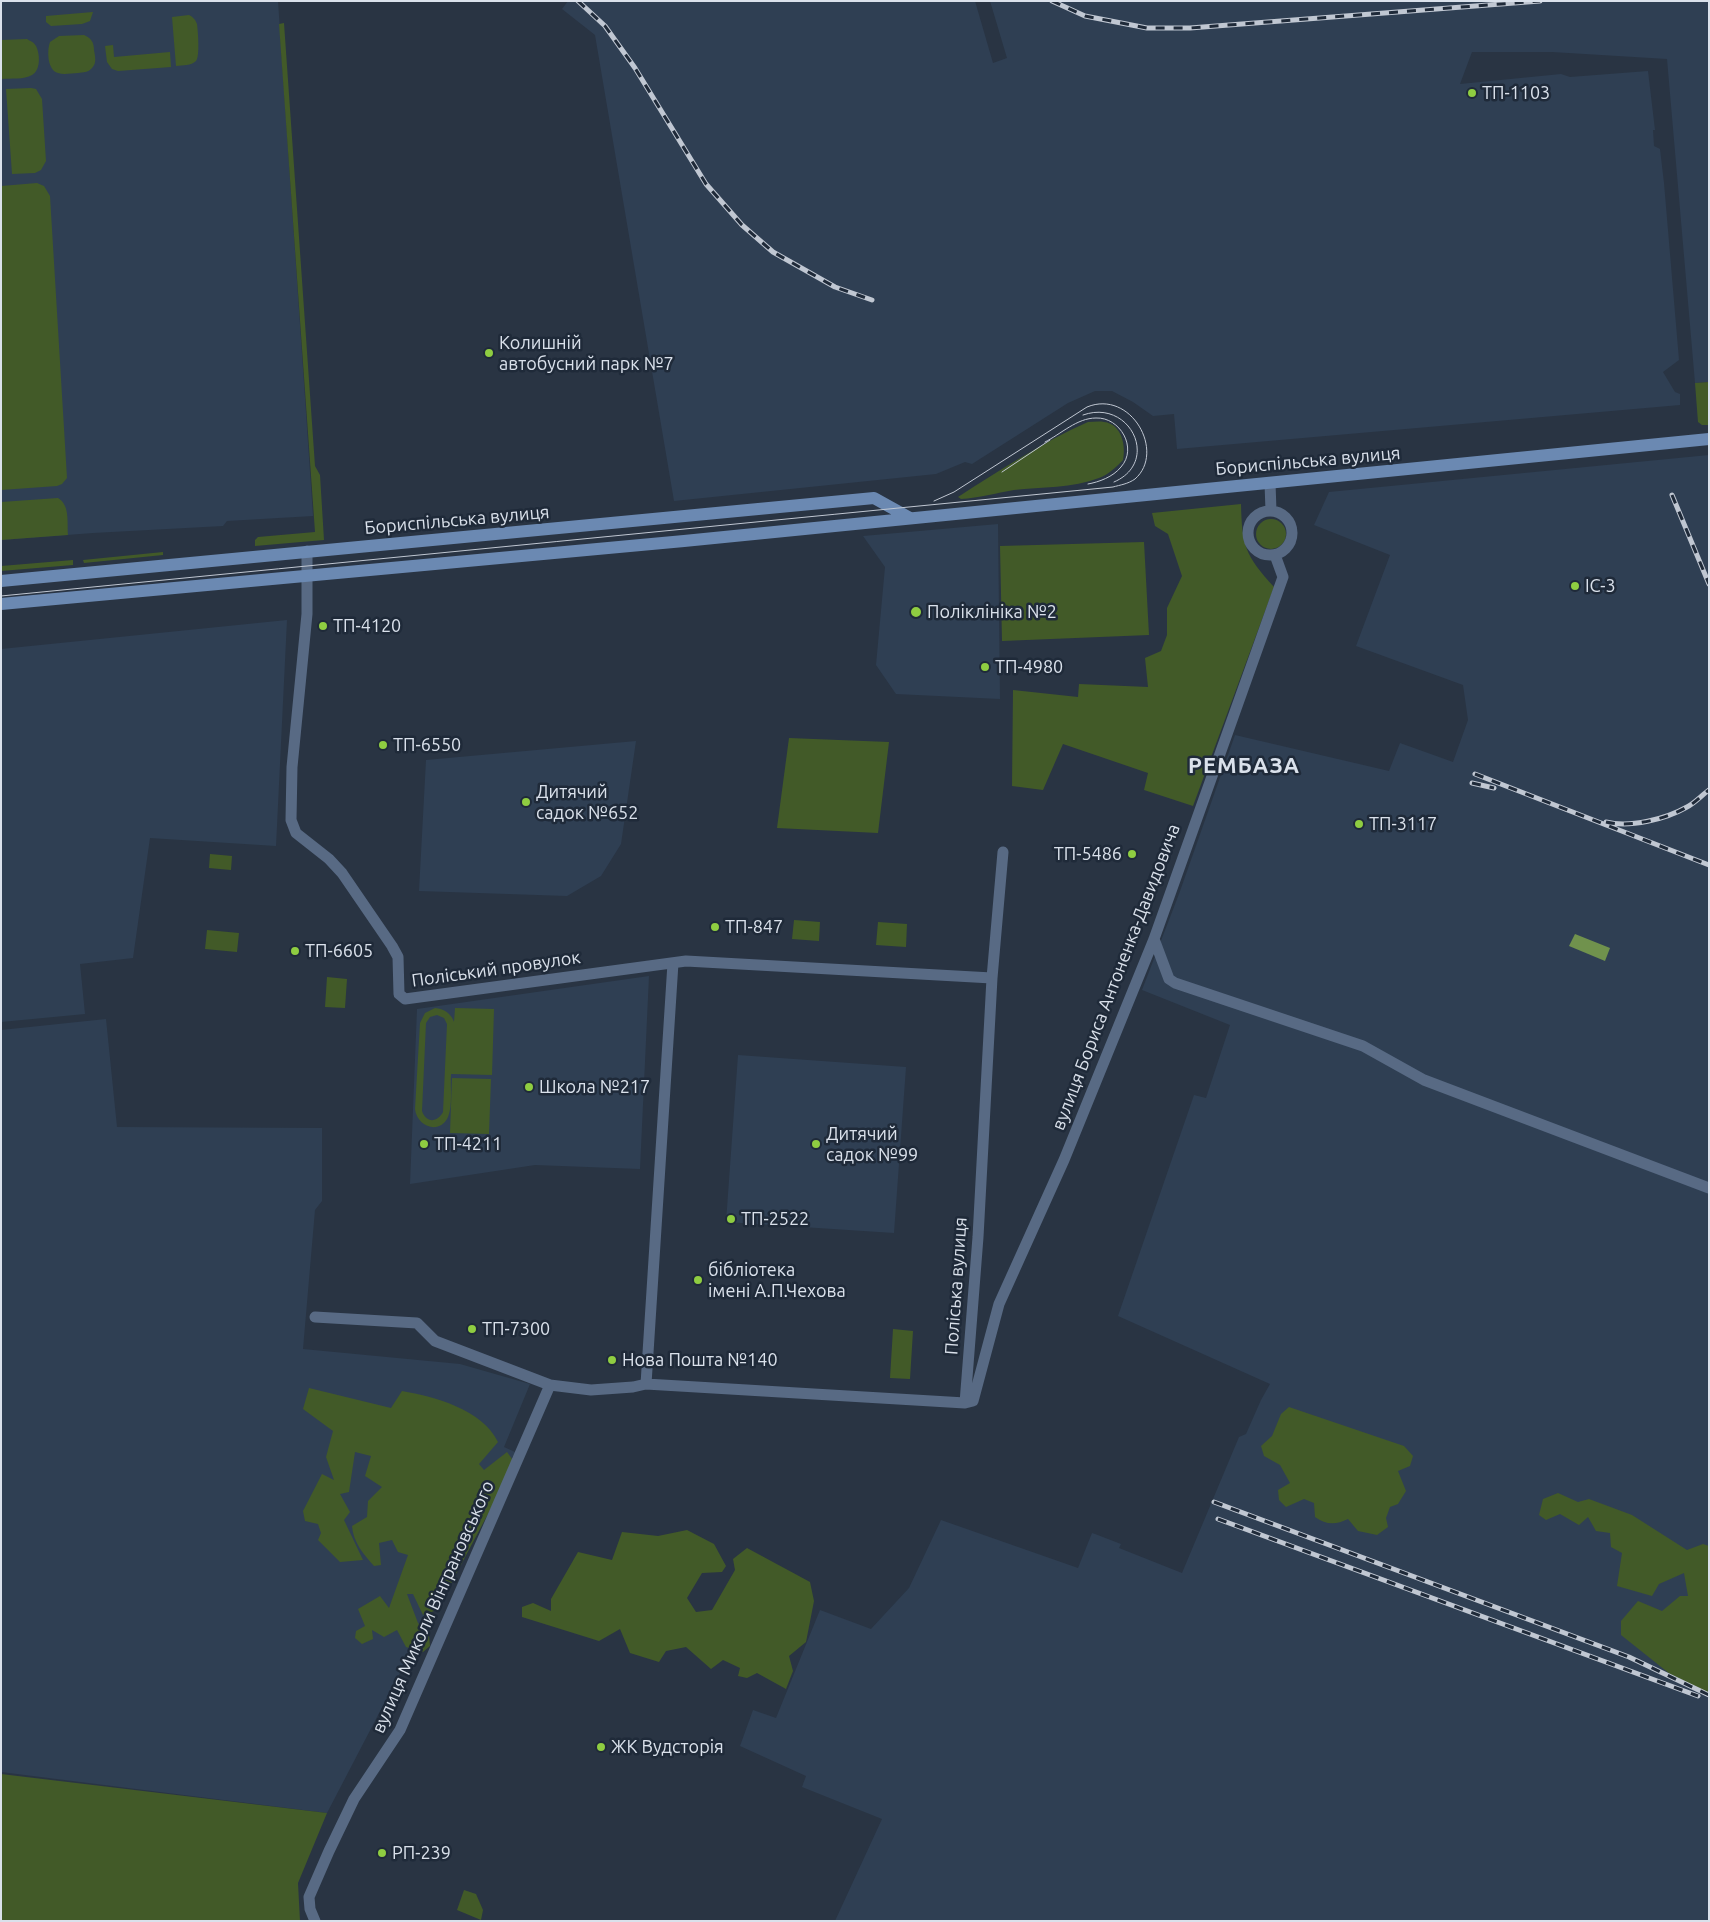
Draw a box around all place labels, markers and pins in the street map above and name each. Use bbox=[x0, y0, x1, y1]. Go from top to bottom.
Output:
place label: ТП-1103 bbox=[1482, 82, 1550, 104]
marker: ТП-1103 bbox=[1466, 87, 1478, 99]
place label: Колишній автобусний парк №7 bbox=[499, 332, 674, 374]
marker: Колишній автобусний парк №7 bbox=[483, 347, 495, 359]
place label: ІС-3 bbox=[1585, 575, 1616, 597]
marker: ІС-3 bbox=[1569, 580, 1581, 592]
place label: Поліклініка №2 bbox=[927, 601, 1057, 623]
marker: Поліклініка №2 bbox=[909, 605, 923, 619]
place label: ТП-4120 bbox=[333, 615, 401, 637]
marker: ТП-4120 bbox=[317, 620, 329, 632]
place label: ТП-4980 bbox=[995, 656, 1063, 678]
marker: ТП-4980 bbox=[979, 661, 991, 673]
place label: ТП-6550 bbox=[393, 734, 461, 756]
marker: ТП-6550 bbox=[377, 739, 389, 751]
place label: Дитячий садок №652 bbox=[536, 781, 638, 824]
marker: Дитячий садок №652 bbox=[520, 796, 532, 808]
place label: ТП-3117 bbox=[1369, 813, 1437, 835]
marker: ТП-3117 bbox=[1353, 818, 1365, 830]
place label: ТП-5486 bbox=[1054, 843, 1122, 865]
marker: ТП-5486 bbox=[1126, 848, 1138, 860]
place label: ТП-847 bbox=[725, 916, 783, 938]
marker: ТП-847 bbox=[709, 921, 721, 933]
place label: ТП-6605 bbox=[305, 940, 373, 962]
marker: ТП-6605 bbox=[289, 945, 301, 957]
place label: Школа №217 bbox=[539, 1076, 650, 1098]
marker: Школа №217 bbox=[523, 1081, 535, 1093]
place label: Дитячий садок №99 bbox=[826, 1123, 918, 1166]
place label: ТП-4211 bbox=[434, 1133, 502, 1155]
marker: ТП-4211 bbox=[418, 1138, 430, 1150]
marker: Дитячий садок №99 bbox=[810, 1138, 822, 1150]
place label: ТП-2522 bbox=[741, 1208, 809, 1230]
marker: ТП-2522 bbox=[725, 1213, 737, 1225]
place label: бібліотека імені А.П.Чехова bbox=[708, 1259, 846, 1302]
marker: бібліотека імені А.П.Чехова bbox=[692, 1274, 704, 1286]
place label: ТП-7300 bbox=[482, 1318, 550, 1340]
marker: ТП-7300 bbox=[466, 1323, 478, 1335]
place label: Нова Пошта №140 bbox=[622, 1349, 778, 1371]
marker: Нова Пошта №140 bbox=[606, 1354, 618, 1366]
place label: ЖК Вудсторія bbox=[611, 1736, 724, 1758]
marker: ЖК Вудсторія bbox=[595, 1741, 607, 1753]
place label: РП-239 bbox=[392, 1842, 451, 1864]
marker: РП-239 bbox=[376, 1847, 388, 1859]

